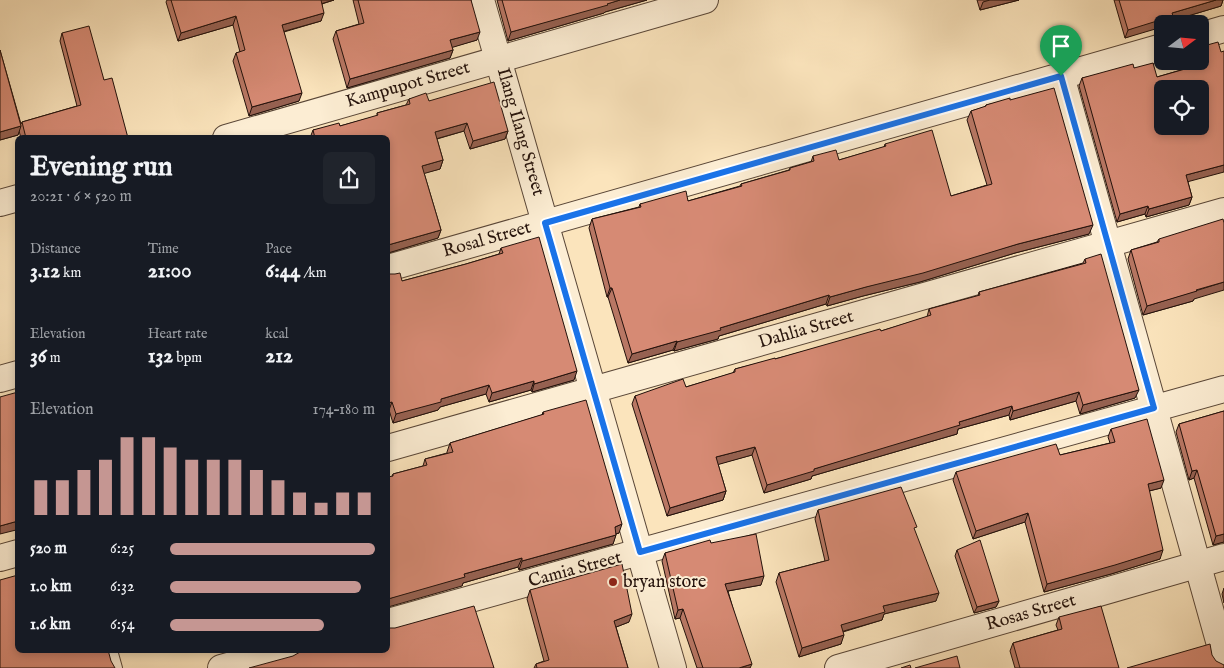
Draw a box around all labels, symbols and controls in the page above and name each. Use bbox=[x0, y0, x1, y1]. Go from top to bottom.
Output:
north arrow bbox=[1154, 15, 1209, 70]
map controls bbox=[1154, 15, 1209, 135]
pin bbox=[1040, 25, 1082, 76]
icon: arrive bbox=[1047, 32, 1075, 60]
street label: Kampupot Street bbox=[343, 56, 473, 114]
street label: Ilang Ilang Street bbox=[491, 65, 549, 199]
button: locate bbox=[1154, 80, 1209, 135]
text: Evening run bbox=[30, 150, 173, 185]
button: share bbox=[323, 152, 375, 204]
text: 20:21 · 6 × 520 m bbox=[30, 187, 132, 207]
street label: Rosal Street bbox=[440, 216, 534, 264]
text: Distance bbox=[30, 240, 81, 258]
text: Time bbox=[148, 240, 179, 258]
text: Pace bbox=[265, 240, 292, 258]
text: 3.12 bbox=[30, 258, 60, 285]
text: 21:00 bbox=[148, 258, 192, 285]
text: 6:44 bbox=[265, 258, 300, 285]
text: km bbox=[60, 264, 81, 282]
text: /km bbox=[300, 264, 326, 282]
street label: Dahlia Street bbox=[756, 305, 856, 355]
text: Elevation bbox=[30, 325, 86, 343]
text: Heart rate bbox=[148, 325, 207, 343]
text: kcal bbox=[265, 325, 289, 343]
text: 36 bbox=[30, 343, 47, 370]
text: 132 bbox=[148, 343, 173, 370]
text: 212 bbox=[265, 343, 293, 370]
text: m bbox=[47, 349, 61, 367]
text: bpm bbox=[173, 349, 202, 367]
text: Elevation bbox=[30, 400, 93, 420]
text: 174–180 m bbox=[312, 400, 375, 420]
text: 520 m bbox=[30, 539, 67, 559]
text: 6:25 bbox=[110, 539, 134, 559]
street label: Camia Street bbox=[526, 546, 624, 594]
place label: bryan store bbox=[623, 571, 706, 594]
marker: bryan store bbox=[607, 576, 619, 588]
text: 1.0 km bbox=[30, 577, 72, 597]
text: 6:32 bbox=[110, 577, 134, 597]
street label: Rosas Street bbox=[983, 589, 1079, 637]
text: 1.6 km bbox=[30, 615, 71, 635]
text: 6:54 bbox=[110, 615, 135, 635]

